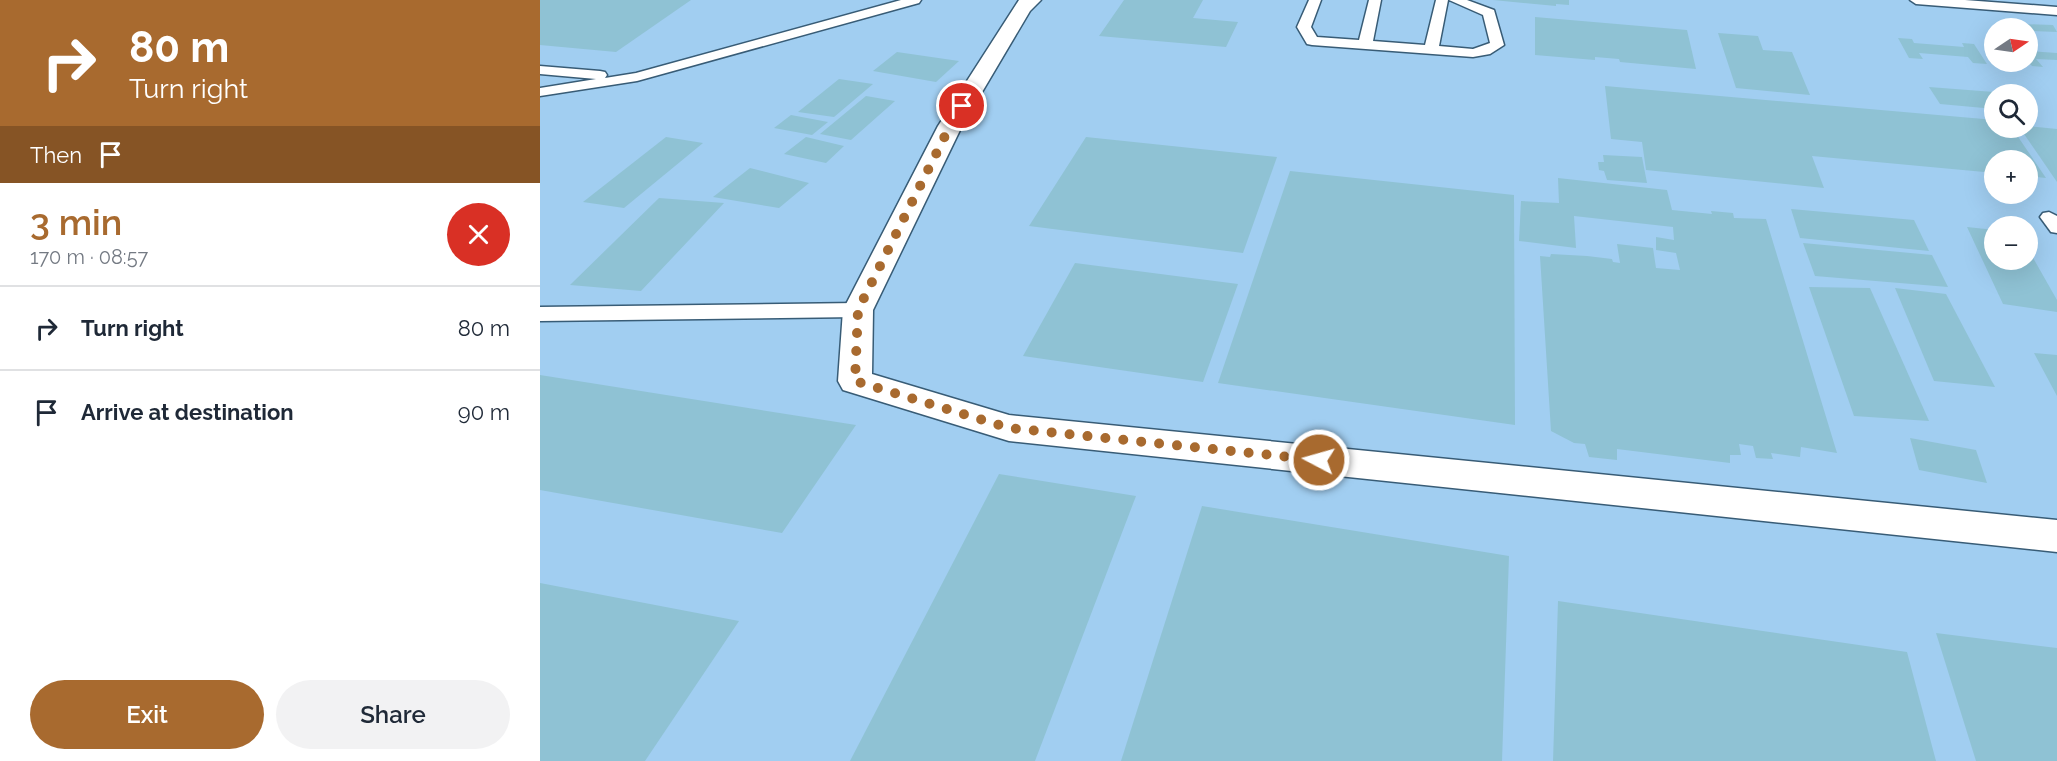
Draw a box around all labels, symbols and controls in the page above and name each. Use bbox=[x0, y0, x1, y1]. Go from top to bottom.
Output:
north arrow bbox=[1984, 18, 2038, 72]
map controls bbox=[1984, 18, 2038, 270]
text: 80 m bbox=[129, 23, 229, 72]
icon: right bbox=[30, 24, 108, 102]
text: Turn right bbox=[129, 73, 248, 104]
pin bbox=[936, 80, 987, 131]
button: search bbox=[1984, 84, 2038, 138]
icon: arrive bbox=[945, 89, 978, 122]
icon: arrive bbox=[94, 138, 127, 171]
text: Then bbox=[30, 142, 82, 168]
button: + bbox=[1984, 150, 2038, 204]
text: 3 min bbox=[30, 201, 122, 243]
button: close bbox=[447, 203, 510, 266]
button: − bbox=[1984, 216, 2038, 270]
text: 170 m · 08:57 bbox=[30, 245, 148, 269]
icon: right bbox=[30, 312, 63, 345]
text: Turn right bbox=[81, 315, 184, 341]
text: 80 m bbox=[458, 315, 510, 341]
icon: arrive bbox=[30, 396, 63, 429]
text: Arrive at destination bbox=[81, 399, 294, 425]
text: 90 m bbox=[458, 399, 510, 425]
position arrow bbox=[1287, 428, 1351, 492]
button: Exit bbox=[30, 680, 264, 749]
button: Share bbox=[276, 680, 510, 749]

